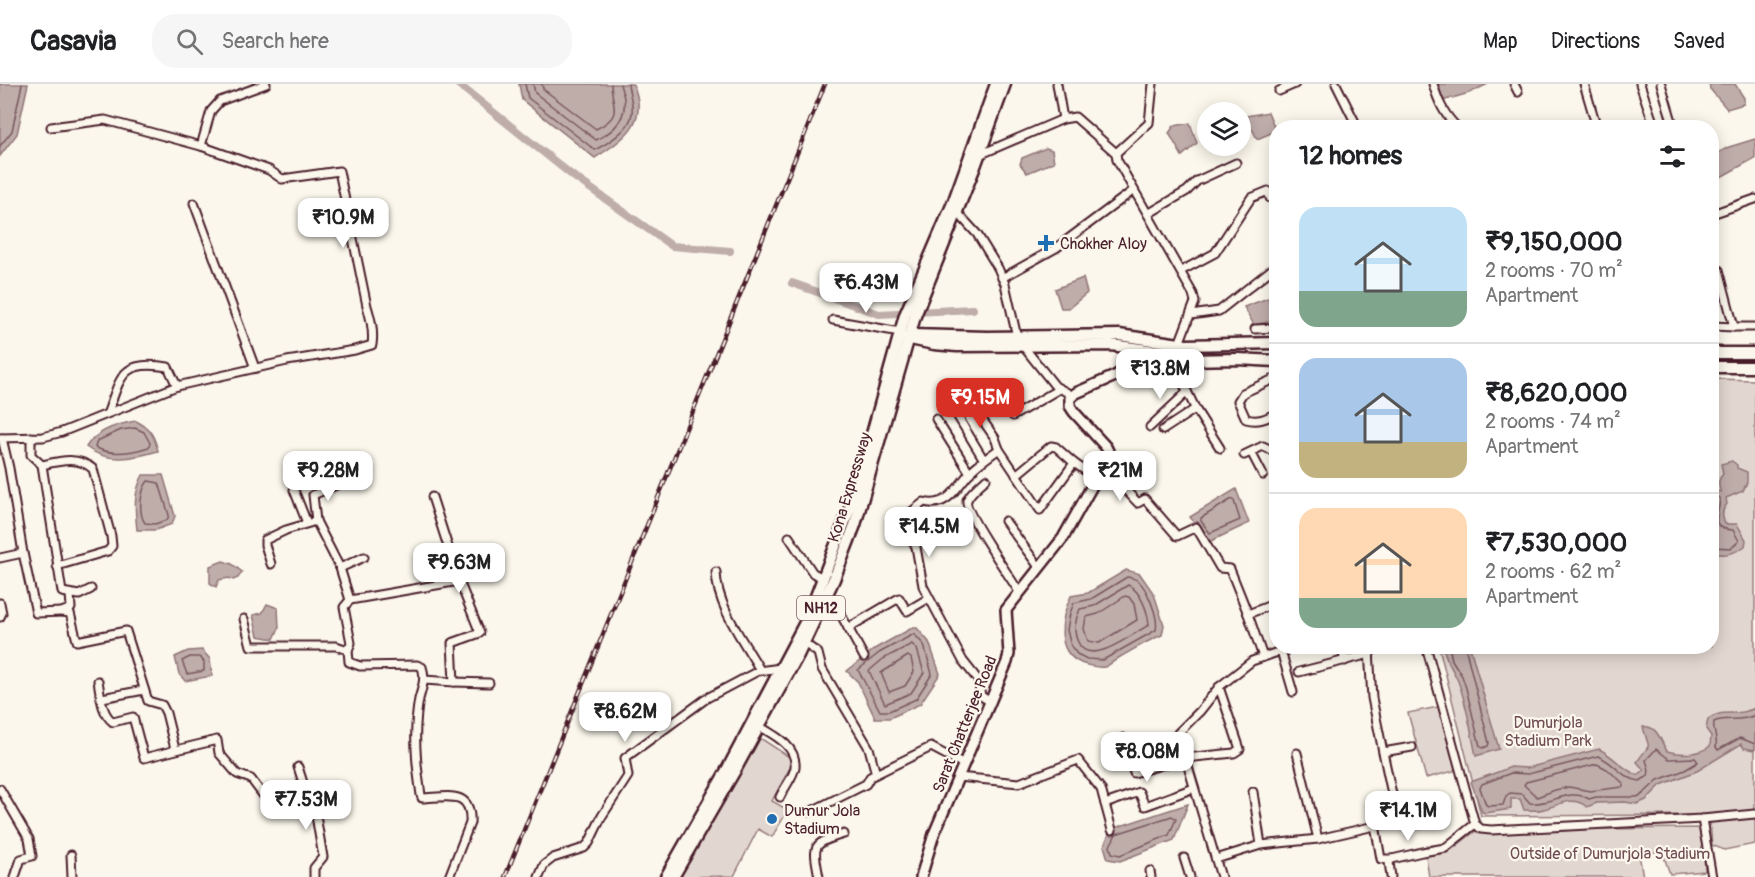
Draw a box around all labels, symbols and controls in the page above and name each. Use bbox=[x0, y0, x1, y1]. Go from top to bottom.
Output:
search box bbox=[152, 14, 572, 68]
text: Casavia bbox=[30, 24, 116, 59]
icon: search bbox=[173, 25, 206, 58]
text: Search here bbox=[221, 27, 329, 55]
text: Map bbox=[1483, 28, 1518, 55]
text: Directions bbox=[1551, 28, 1640, 55]
text: Saved bbox=[1673, 28, 1725, 55]
map controls bbox=[1197, 102, 1251, 156]
button: layers bbox=[1197, 102, 1251, 156]
text: 12 homes bbox=[1299, 140, 1402, 172]
icon: filters bbox=[1656, 140, 1689, 173]
pin: ₹10.9M bbox=[294, 198, 392, 249]
text: ₹10.9M bbox=[312, 205, 374, 230]
text: ₹9,150,000 bbox=[1485, 226, 1623, 258]
icon: home bbox=[1347, 231, 1419, 303]
marker: Chokher Aloy bbox=[1037, 234, 1055, 252]
place label: Chokher Aloy bbox=[1060, 234, 1147, 254]
text: 2 rooms · 70 m² bbox=[1485, 258, 1623, 283]
pin: ₹6.43M bbox=[817, 263, 915, 314]
text: ₹6.43M bbox=[833, 270, 899, 295]
text: Apartment bbox=[1485, 283, 1578, 308]
pin: ₹13.8M bbox=[1111, 349, 1209, 400]
text: ₹13.8M bbox=[1130, 356, 1190, 381]
text: ₹8,620,000 bbox=[1485, 377, 1628, 409]
pin: ₹9.15M bbox=[931, 378, 1029, 429]
icon: home bbox=[1347, 382, 1419, 454]
text: ₹9.15M bbox=[950, 385, 1010, 410]
text: 2 rooms · 74 m² bbox=[1485, 409, 1621, 434]
street label: Kona Expressway bbox=[824, 430, 876, 545]
text: Apartment bbox=[1485, 434, 1578, 459]
pin: ₹9.28M bbox=[279, 451, 377, 502]
pin: ₹21M bbox=[1084, 451, 1156, 502]
text: ₹9.28M bbox=[297, 458, 359, 483]
text: ₹21M bbox=[1097, 458, 1143, 483]
pin: ₹14.5M bbox=[880, 507, 978, 558]
text: ₹14.5M bbox=[898, 514, 960, 539]
text: ₹7,530,000 bbox=[1485, 527, 1627, 559]
icon: home bbox=[1347, 532, 1419, 604]
pin: ₹9.63M bbox=[410, 543, 508, 594]
text: ₹9.63M bbox=[427, 550, 491, 575]
text: 2 rooms · 62 m² bbox=[1485, 559, 1621, 584]
text: Apartment bbox=[1485, 584, 1578, 609]
road number: NH12 bbox=[797, 596, 845, 620]
street label: Sarat Chatterjee Road bbox=[928, 653, 1002, 796]
pin: ₹8.62M bbox=[576, 692, 674, 743]
text: ₹8.62M bbox=[593, 699, 657, 724]
park label: Dumurjola Stadium Park bbox=[1504, 713, 1592, 751]
pin: ₹8.08M bbox=[1098, 732, 1196, 783]
text: ₹8.08M bbox=[1115, 739, 1179, 764]
pin: ₹7.53M bbox=[257, 780, 355, 831]
text: ₹7.53M bbox=[274, 787, 338, 812]
pin: ₹14.1M bbox=[1359, 791, 1457, 842]
text: ₹14.1M bbox=[1379, 798, 1437, 823]
place label: Dumur Jola Stadium bbox=[784, 801, 860, 839]
marker: Dumur Jola Stadium bbox=[765, 812, 779, 826]
park label: Outside of Dumurjola Stadium bbox=[1510, 844, 1710, 864]

